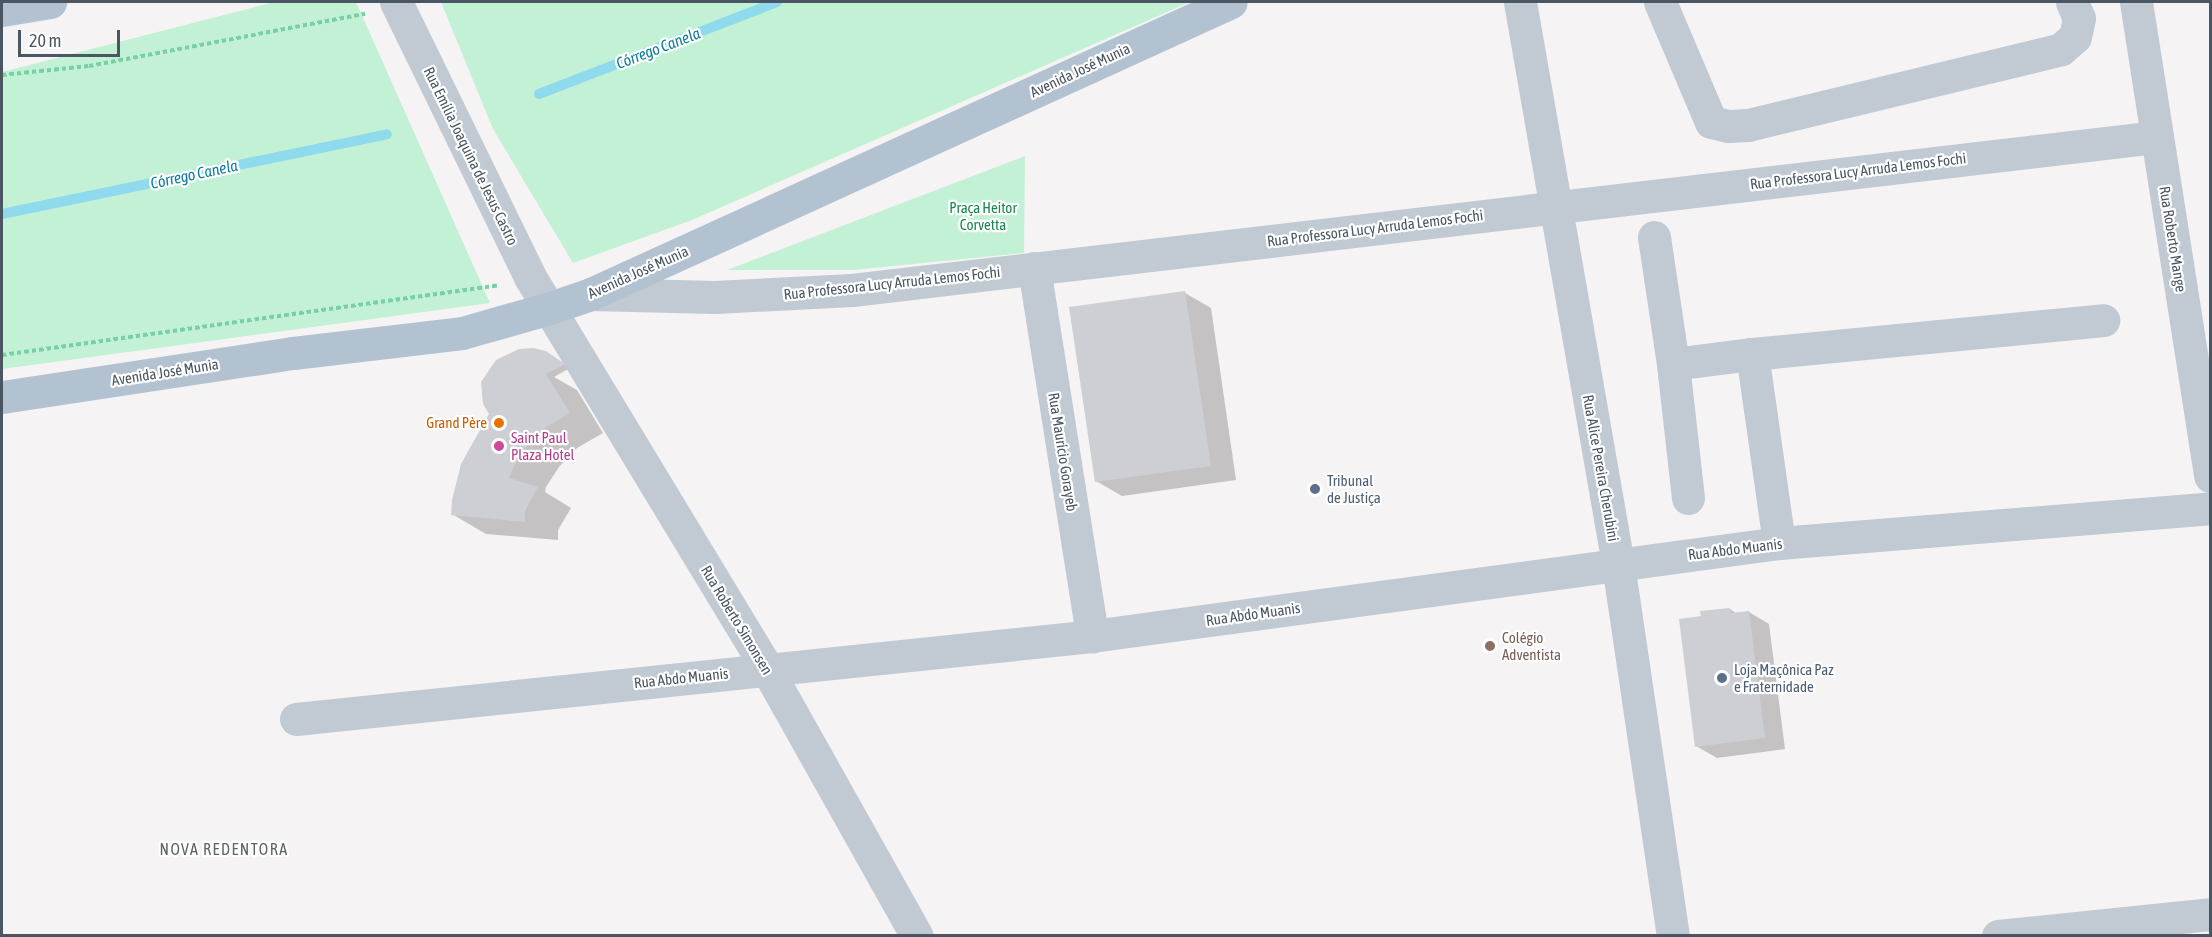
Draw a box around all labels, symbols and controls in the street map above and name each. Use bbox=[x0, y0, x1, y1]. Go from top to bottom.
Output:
scale bar bbox=[21, 18, 123, 56]
water label: Córrego Canela bbox=[613, 23, 703, 73]
text: 20 m bbox=[29, 30, 61, 51]
street label: Avenida José Munia bbox=[1027, 39, 1133, 101]
street label: Rua Emília Joaquina de Jesus Castro bbox=[420, 64, 522, 248]
street label: Rua Professora Lucy Arruda Lemos Fochi bbox=[1749, 149, 1967, 193]
water label: Córrego Canela bbox=[149, 155, 239, 193]
street label: Rua Roberto Mange bbox=[2156, 185, 2190, 293]
park label: Praça Heitor Corvetta bbox=[949, 198, 1017, 233]
street label: Rua Professora Lucy Arruda Lemos Fochi bbox=[1266, 206, 1484, 250]
street label: Avenida José Munia bbox=[585, 242, 691, 302]
street label: Rua Professora Lucy Arruda Lemos Fochi bbox=[783, 263, 1001, 303]
street label: Avenida José Munia bbox=[110, 355, 220, 389]
street label: Rua Maurício Gorayeb bbox=[1045, 391, 1081, 513]
street label: Rua Alice Pereira Cherubini bbox=[1579, 393, 1623, 543]
place label: Grand Père bbox=[426, 414, 487, 432]
marker: Grand Père bbox=[492, 416, 506, 430]
place label: Saint Paul Plaza Hotel bbox=[511, 428, 574, 463]
marker: Saint Paul Plaza Hotel bbox=[492, 439, 506, 453]
place label: Tribunal de Justiça bbox=[1327, 471, 1381, 506]
marker: Tribunal de Justiça bbox=[1308, 482, 1322, 496]
street label: Rua Abdo Muanis bbox=[1687, 534, 1783, 564]
street label: Rua Roberto Simonsen bbox=[697, 562, 777, 678]
street label: Rua Abdo Muanis bbox=[1205, 598, 1301, 630]
place label: Colégio Adventista bbox=[1502, 628, 1561, 663]
marker: Colégio Adventista bbox=[1483, 639, 1497, 653]
place label: Loja Maçônica Paz e Fraternidade bbox=[1734, 660, 1834, 695]
street label: Rua Abdo Muanis bbox=[633, 664, 729, 692]
marker: Loja Maçônica Paz e Fraternidade bbox=[1715, 671, 1729, 685]
district label: NOVA REDENTORA bbox=[159, 839, 289, 859]

